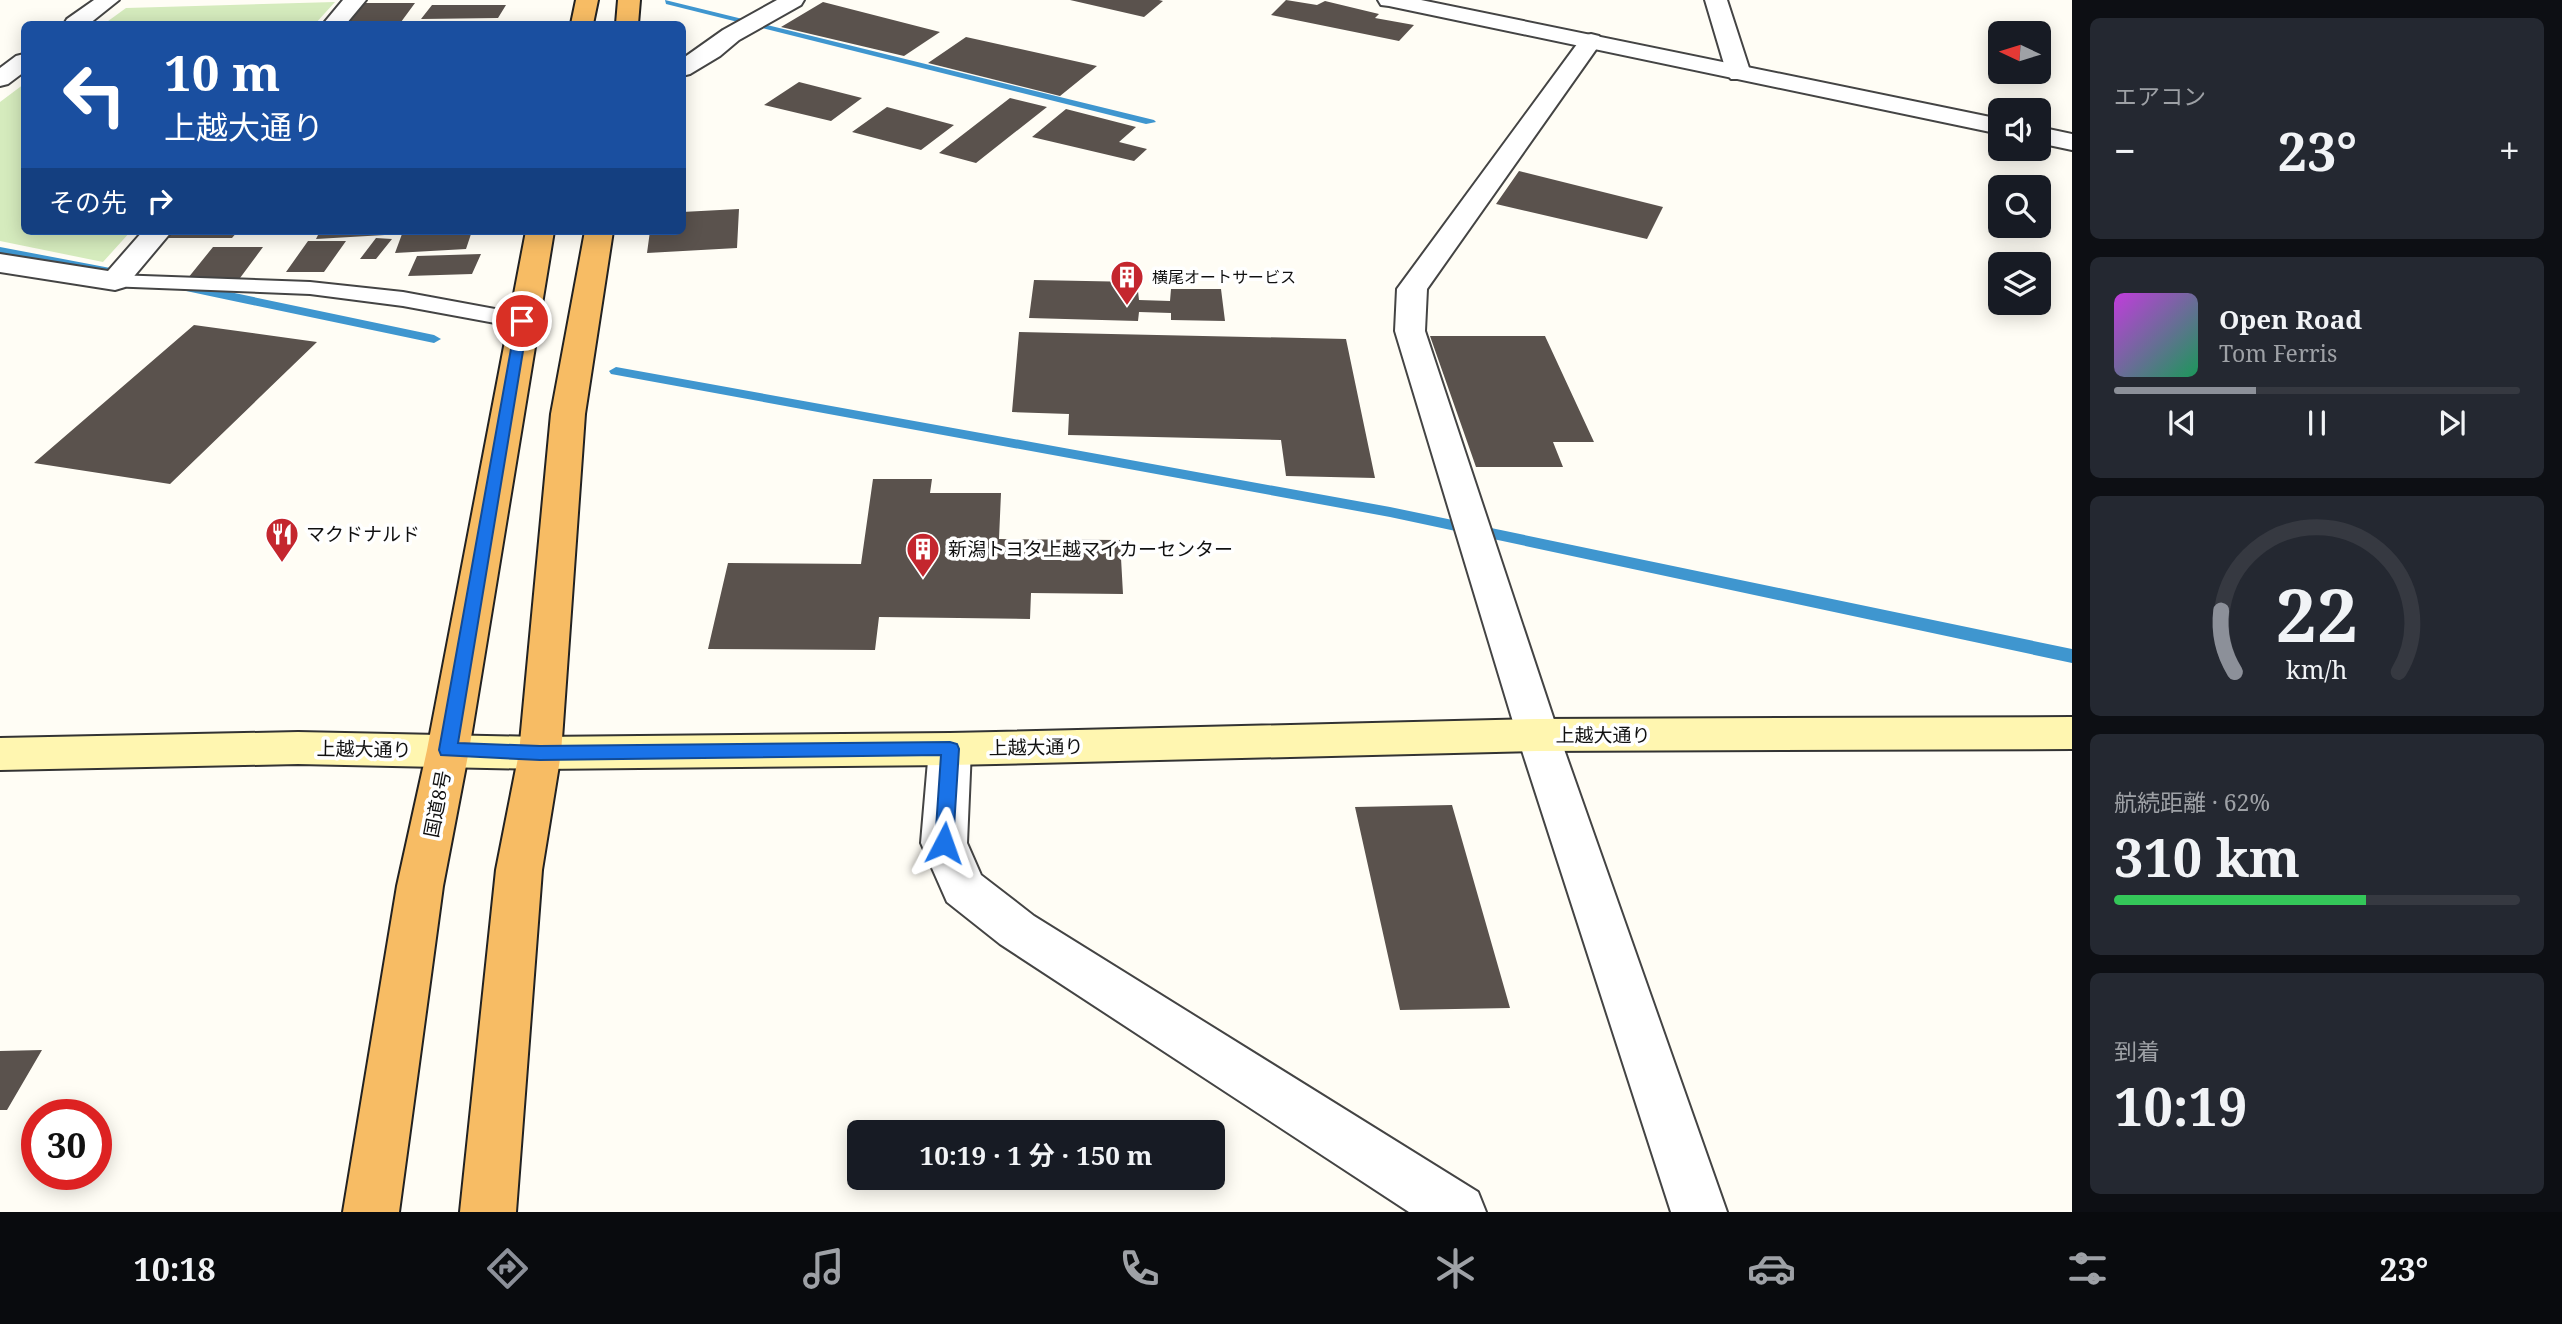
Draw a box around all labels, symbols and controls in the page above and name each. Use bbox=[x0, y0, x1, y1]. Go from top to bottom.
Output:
north arrow bbox=[1988, 21, 2051, 84]
map controls bbox=[1988, 21, 2051, 315]
text: 10 m bbox=[164, 39, 280, 105]
icon: left bbox=[49, 49, 140, 140]
text: エアコン bbox=[2114, 80, 2206, 112]
button: sound bbox=[1988, 98, 2051, 161]
text: 上越大通り bbox=[164, 105, 324, 148]
text: 23° bbox=[2278, 115, 2357, 186]
text: − bbox=[2114, 124, 2136, 176]
text: + bbox=[2499, 124, 2520, 176]
button: search bbox=[1988, 175, 2051, 238]
icon: right bbox=[141, 182, 179, 220]
text: その先 bbox=[49, 184, 127, 220]
button: layers bbox=[1988, 252, 2051, 315]
building icon: 横尾オートサービス bbox=[1108, 258, 1146, 307]
place label: 横尾オートサービス bbox=[1152, 266, 1296, 288]
pin bbox=[492, 291, 552, 351]
text: Open Road bbox=[2219, 301, 2362, 337]
icon: arrive bbox=[503, 302, 541, 340]
text: Tom Ferris bbox=[2219, 337, 2337, 369]
icon: previous bbox=[2163, 404, 2201, 442]
icon: pause bbox=[2298, 404, 2336, 442]
icon: next bbox=[2433, 404, 2471, 442]
restaurant icon: マクドナルド bbox=[263, 515, 301, 564]
place label: マクドナルド bbox=[306, 521, 420, 547]
building icon: 新潟トヨタ上越マイカーセンター bbox=[904, 530, 942, 579]
place label: 新潟トヨタ上越マイカーセンター bbox=[948, 536, 1233, 562]
text: 22 bbox=[2276, 564, 2358, 663]
text: km/h bbox=[2286, 652, 2348, 686]
street label: 上越大通り bbox=[1555, 722, 1651, 748]
street label: 上越大通り bbox=[988, 733, 1084, 761]
street label: 上越大通り bbox=[316, 735, 412, 763]
street label: 国道8号 bbox=[418, 768, 456, 840]
text: 航続距離 · 62% bbox=[2114, 786, 2270, 818]
position arrow bbox=[907, 806, 981, 880]
text: 310 km bbox=[2114, 821, 2300, 892]
text: 到着 bbox=[2114, 1035, 2160, 1067]
text: 10:19 bbox=[2114, 1070, 2247, 1141]
speed limit sign: 30 bbox=[21, 1099, 112, 1190]
text: 10:19 · 1 分 · 150 m bbox=[920, 1137, 1152, 1173]
icon: directions bbox=[483, 1244, 532, 1293]
icon: music bbox=[799, 1244, 848, 1293]
icon: phone bbox=[1115, 1244, 1164, 1293]
icon: climate bbox=[1431, 1244, 1480, 1293]
icon: car bbox=[1747, 1244, 1796, 1293]
icon: filters bbox=[2063, 1244, 2112, 1293]
text: 10:18 bbox=[134, 1247, 216, 1290]
text: 23° bbox=[2379, 1247, 2428, 1290]

